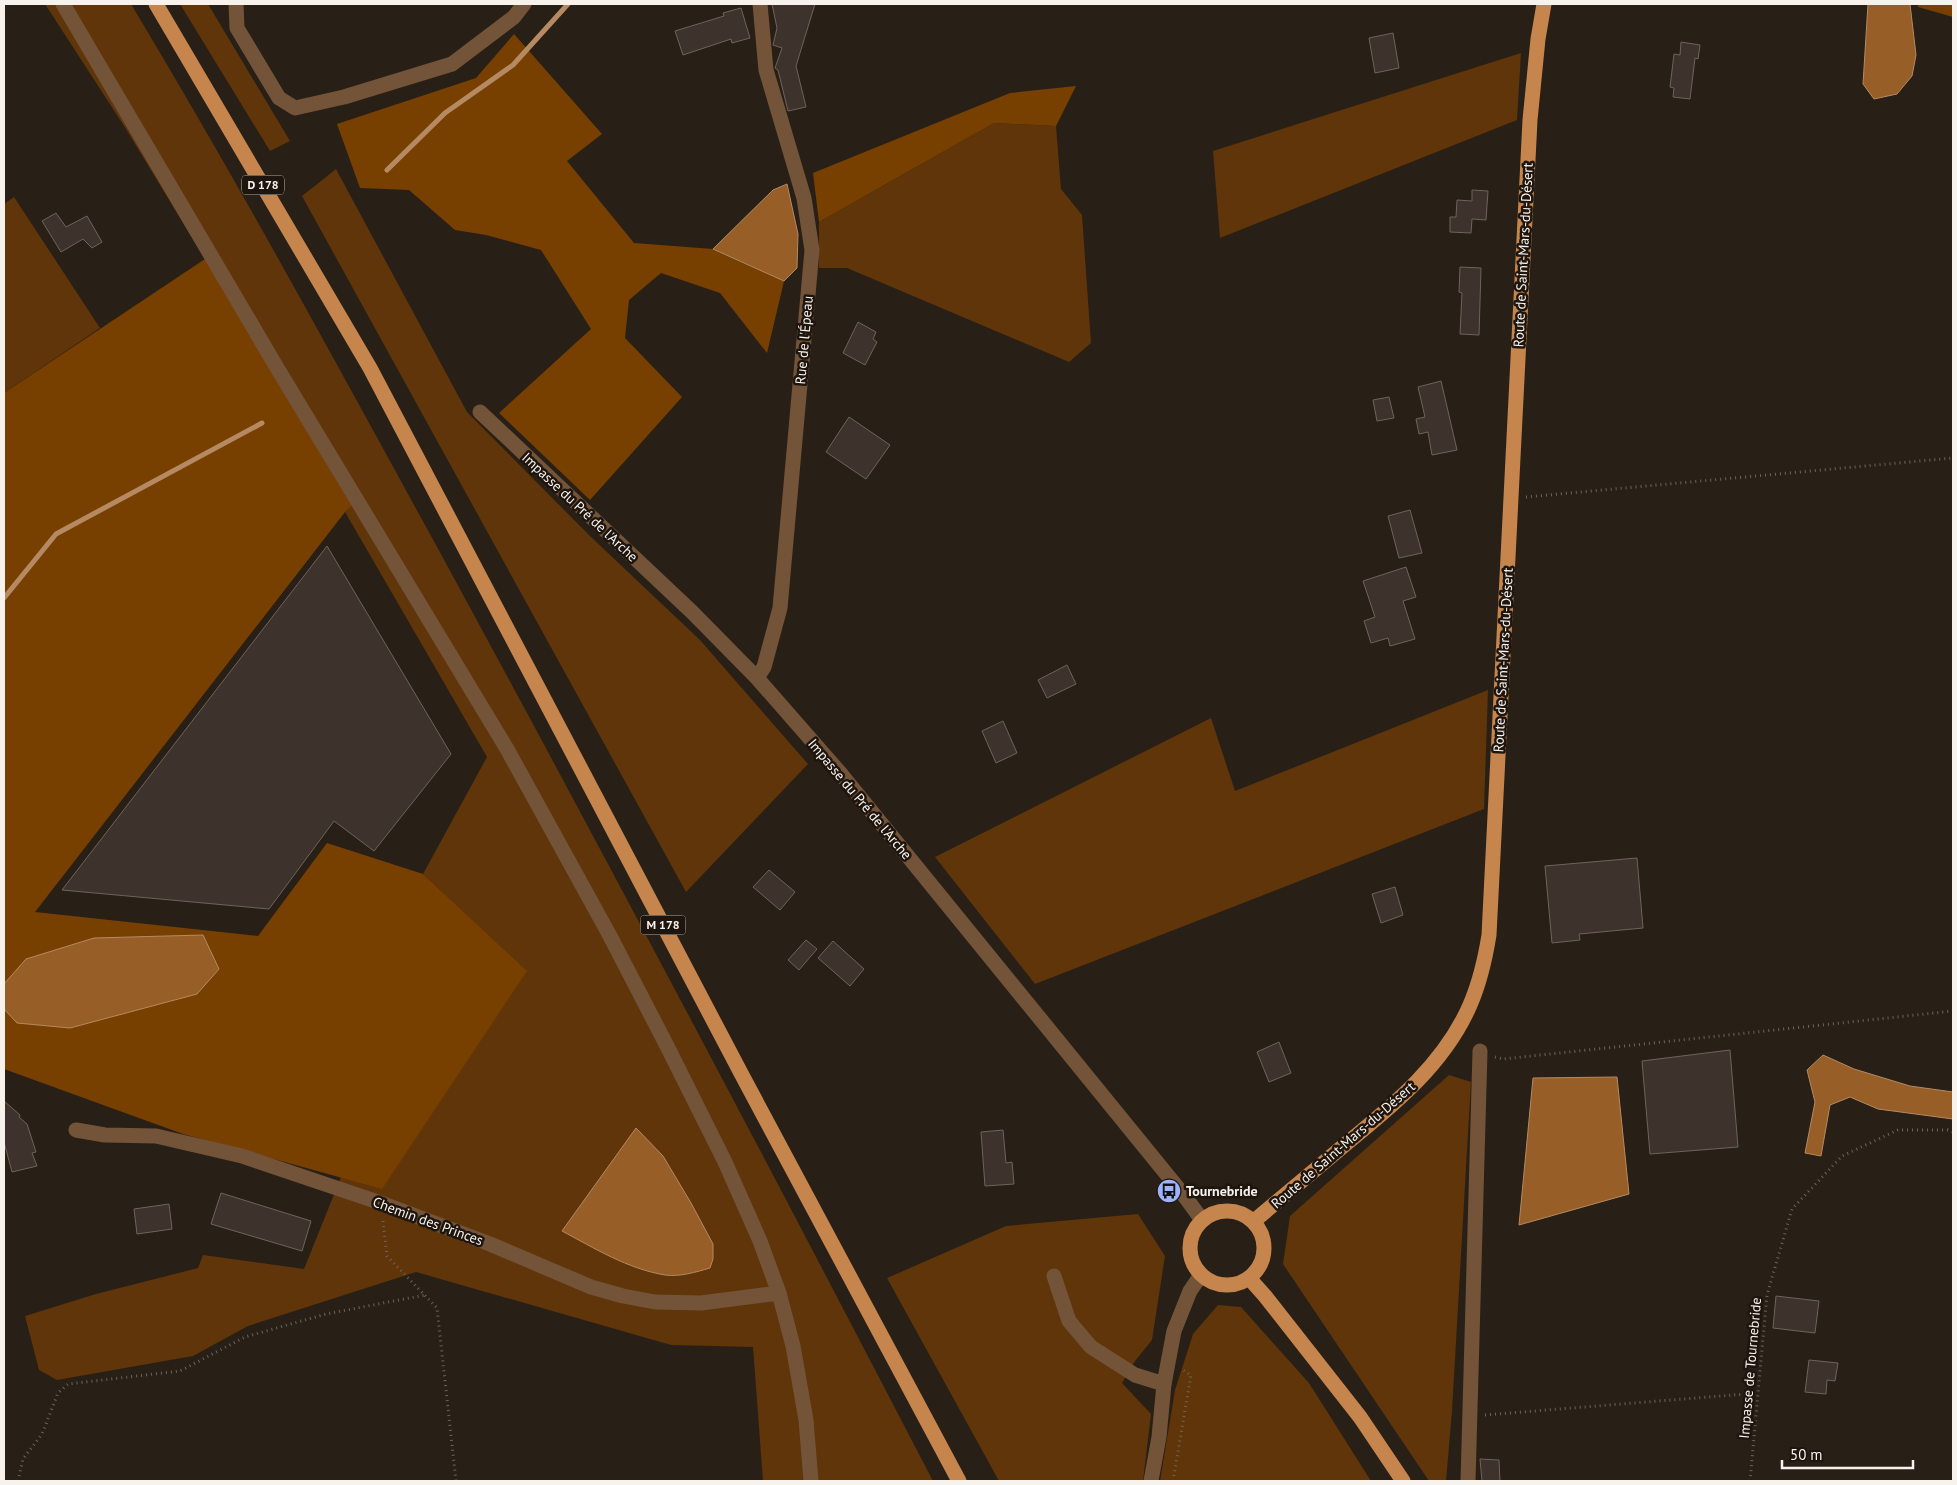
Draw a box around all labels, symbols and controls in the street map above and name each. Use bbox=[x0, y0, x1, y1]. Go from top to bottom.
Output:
street label: Route de Saint-Mars-du-Désert bbox=[1509, 162, 1537, 348]
road number: D 178 bbox=[242, 176, 284, 194]
street label: Rue de l'Épeau bbox=[791, 295, 817, 385]
street label: Impasse du Pré de l'Arche bbox=[518, 449, 642, 565]
street label: Route de Saint-Mars-du-Désert bbox=[1489, 567, 1517, 753]
street label: Impasse du Pré de l'Arche bbox=[804, 735, 916, 863]
road number: M 178 bbox=[640, 916, 686, 934]
street label: Route de Saint-Mars-du-Désert bbox=[1267, 1077, 1419, 1212]
bus stop icon: Tournebride bbox=[1156, 1178, 1182, 1204]
place label: Tournebride bbox=[1186, 1182, 1258, 1200]
street label: Chemin des Princes bbox=[370, 1193, 486, 1249]
street label: Impasse de Tournebride bbox=[1735, 1297, 1765, 1439]
scale bar bbox=[1782, 1438, 1913, 1470]
text: 50 m bbox=[1790, 1445, 1823, 1464]

